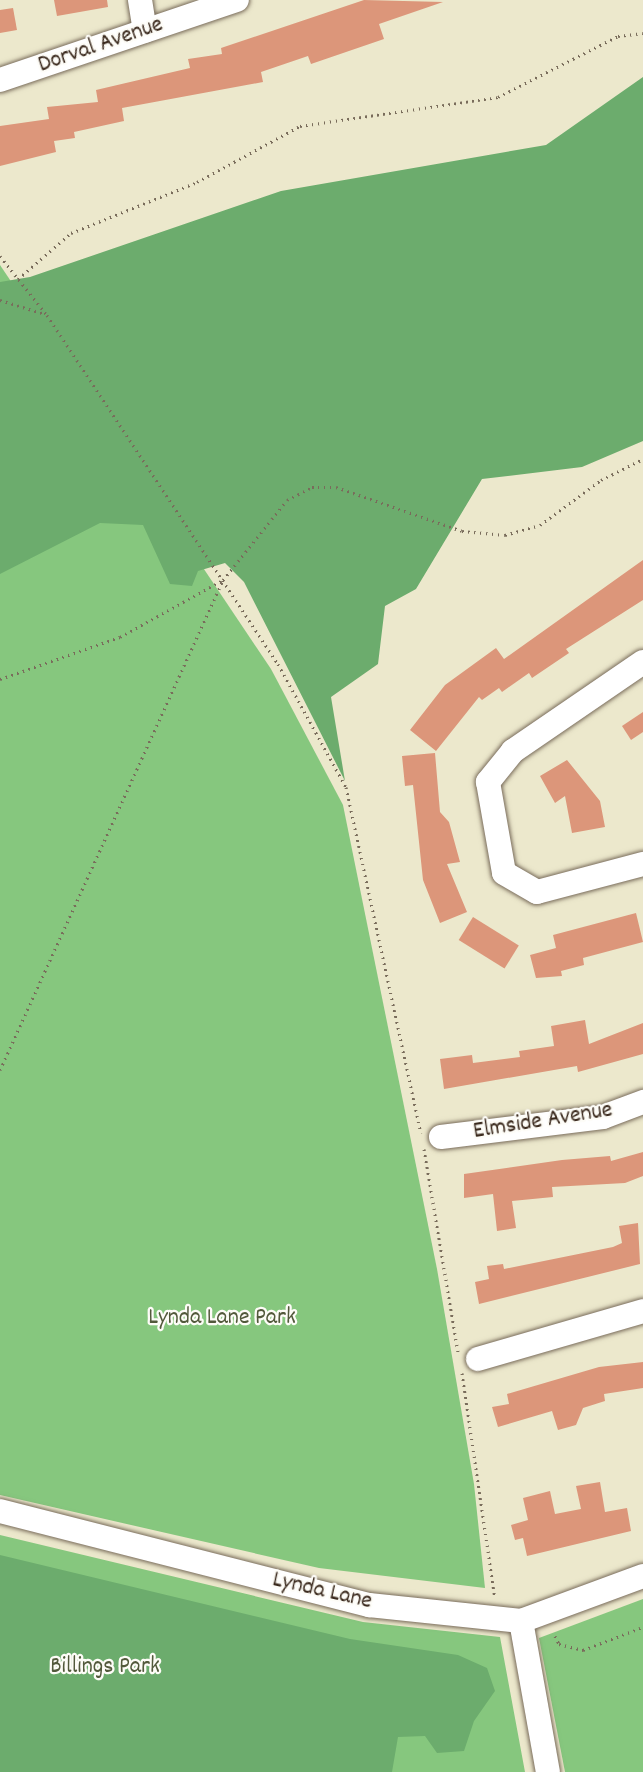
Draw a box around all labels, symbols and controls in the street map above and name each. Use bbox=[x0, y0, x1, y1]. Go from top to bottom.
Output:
street label: Dorval Avenue bbox=[35, 11, 167, 81]
street label: Elmside Avenue bbox=[471, 1097, 615, 1147]
park label: Lynda Lane Park bbox=[148, 1305, 296, 1333]
street label: Lynda Lane bbox=[269, 1567, 375, 1617]
park label: Billings Park bbox=[50, 1654, 160, 1682]

